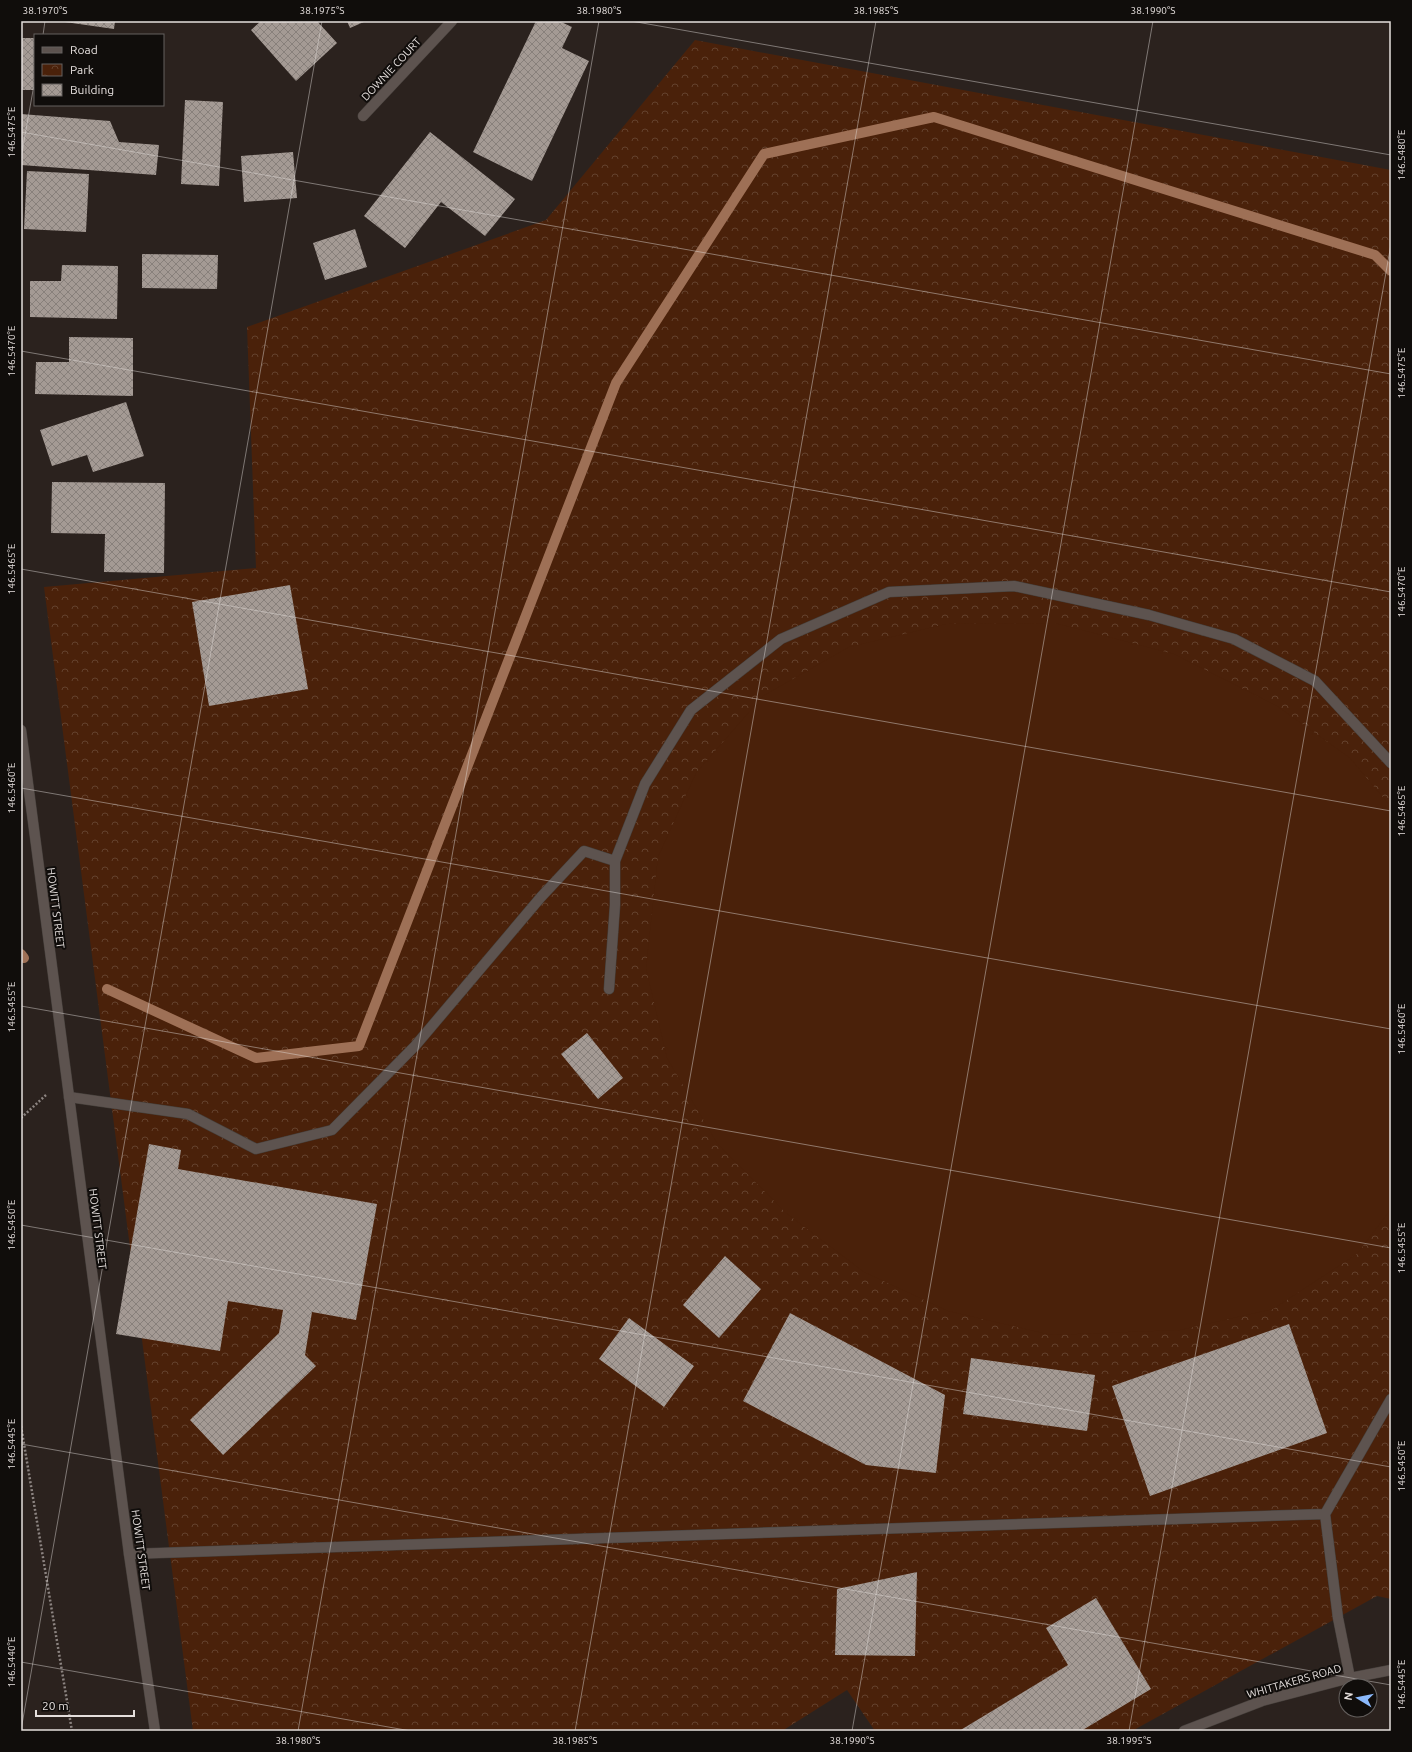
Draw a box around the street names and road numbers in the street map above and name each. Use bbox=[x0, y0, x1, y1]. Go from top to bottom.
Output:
street label: DOWNIE COURT bbox=[359, 35, 423, 103]
street label: HOWITT STREET bbox=[45, 867, 67, 949]
street label: HOWITT STREET bbox=[87, 1188, 109, 1270]
street label: HOWITT STREET bbox=[129, 1509, 153, 1591]
street label: WHITTAKERS ROAD bbox=[1245, 1662, 1343, 1700]

